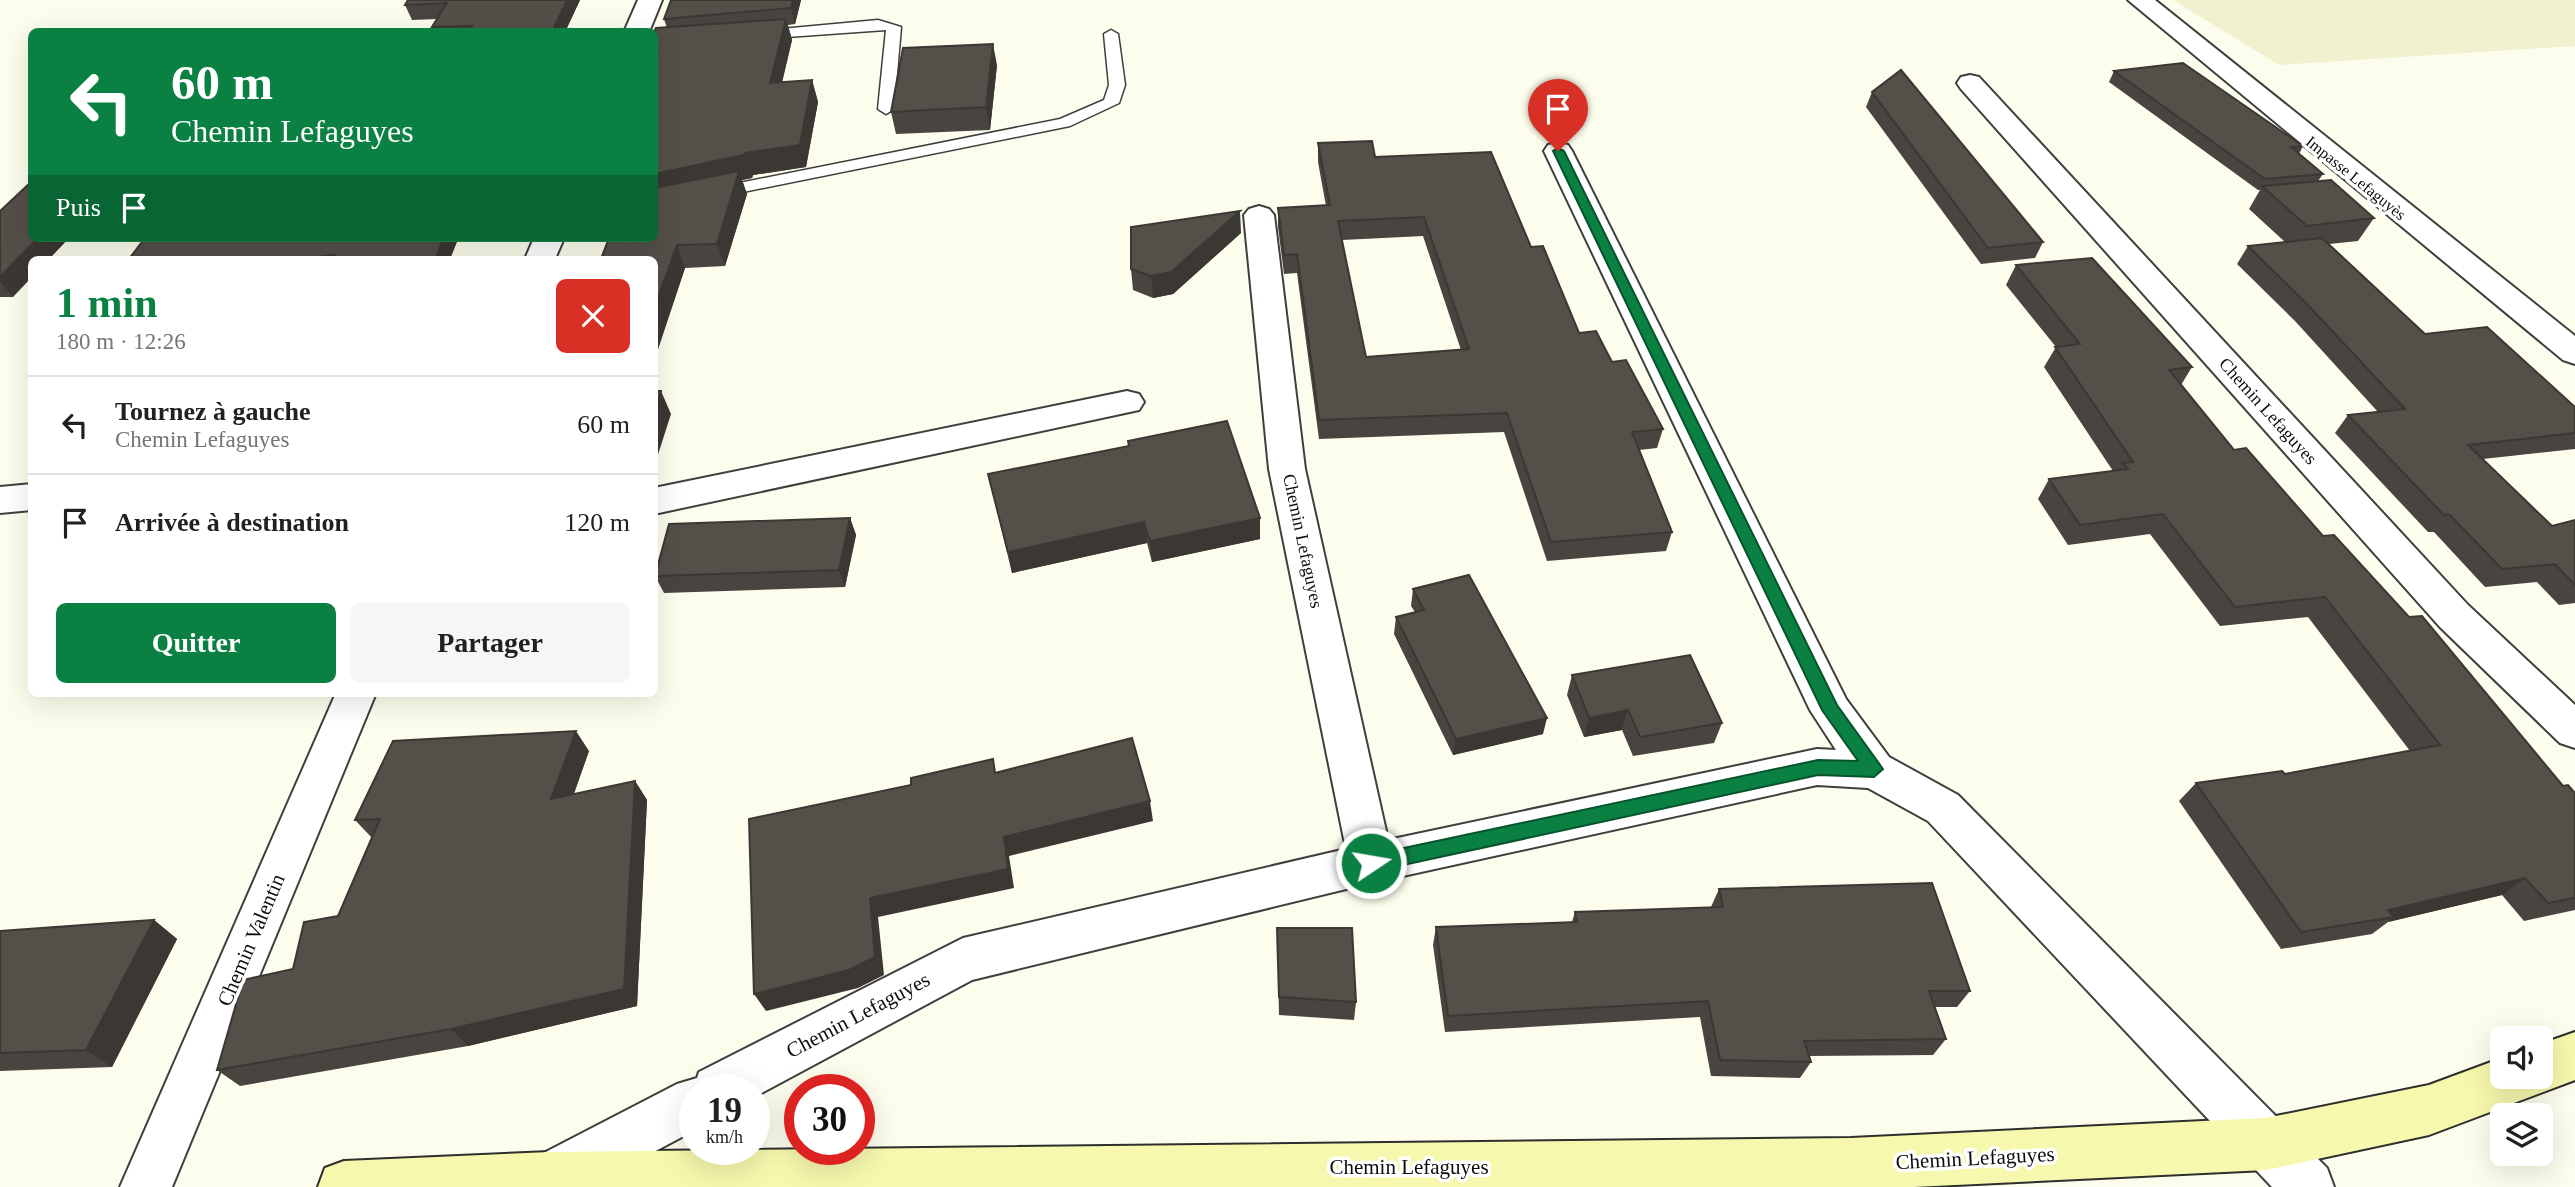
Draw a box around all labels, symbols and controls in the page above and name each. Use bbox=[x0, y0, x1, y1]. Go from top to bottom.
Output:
text: 60 m bbox=[171, 55, 273, 110]
icon: left bbox=[56, 56, 147, 147]
pin bbox=[1528, 79, 1588, 151]
icon: arrive bbox=[1539, 90, 1577, 128]
text: Chemin Lefaguyes bbox=[171, 113, 414, 149]
street label: Impasse Lefaguyès bbox=[2302, 133, 2409, 224]
icon: arrive bbox=[115, 189, 153, 227]
text: Puis bbox=[56, 193, 101, 222]
button: close bbox=[556, 279, 630, 353]
text: 1 min bbox=[56, 280, 158, 326]
text: 180 m · 12:26 bbox=[56, 329, 186, 354]
street label: Chemin Lefaguyes bbox=[2215, 354, 2321, 468]
text: Tournez à gauche bbox=[115, 397, 311, 426]
icon: left bbox=[56, 406, 94, 444]
text: 60 m bbox=[577, 410, 630, 439]
text: Chemin Lefaguyes bbox=[115, 427, 289, 452]
street label: Chemin Lefaguyes bbox=[1279, 472, 1327, 610]
icon: arrive bbox=[56, 504, 94, 542]
text: Arrivée à destination bbox=[115, 508, 349, 537]
text: 120 m bbox=[564, 508, 630, 537]
button: Quitter bbox=[56, 603, 336, 683]
button: Partager bbox=[350, 603, 630, 683]
position arrow bbox=[1334, 826, 1408, 900]
street label: Chemin Valentin bbox=[212, 870, 290, 1010]
street label: Chemin Lefaguyes bbox=[782, 967, 934, 1063]
map controls bbox=[2490, 1026, 2553, 1166]
button: sound bbox=[2490, 1026, 2553, 1089]
speed limit sign: 30 bbox=[784, 1074, 875, 1165]
text: 19 bbox=[707, 1091, 742, 1130]
button: layers bbox=[2490, 1103, 2553, 1166]
text: km/h bbox=[706, 1127, 743, 1147]
street label: Chemin Lefaguyes bbox=[1895, 1142, 2055, 1174]
street label: Chemin Lefaguyes bbox=[1329, 1155, 1489, 1179]

